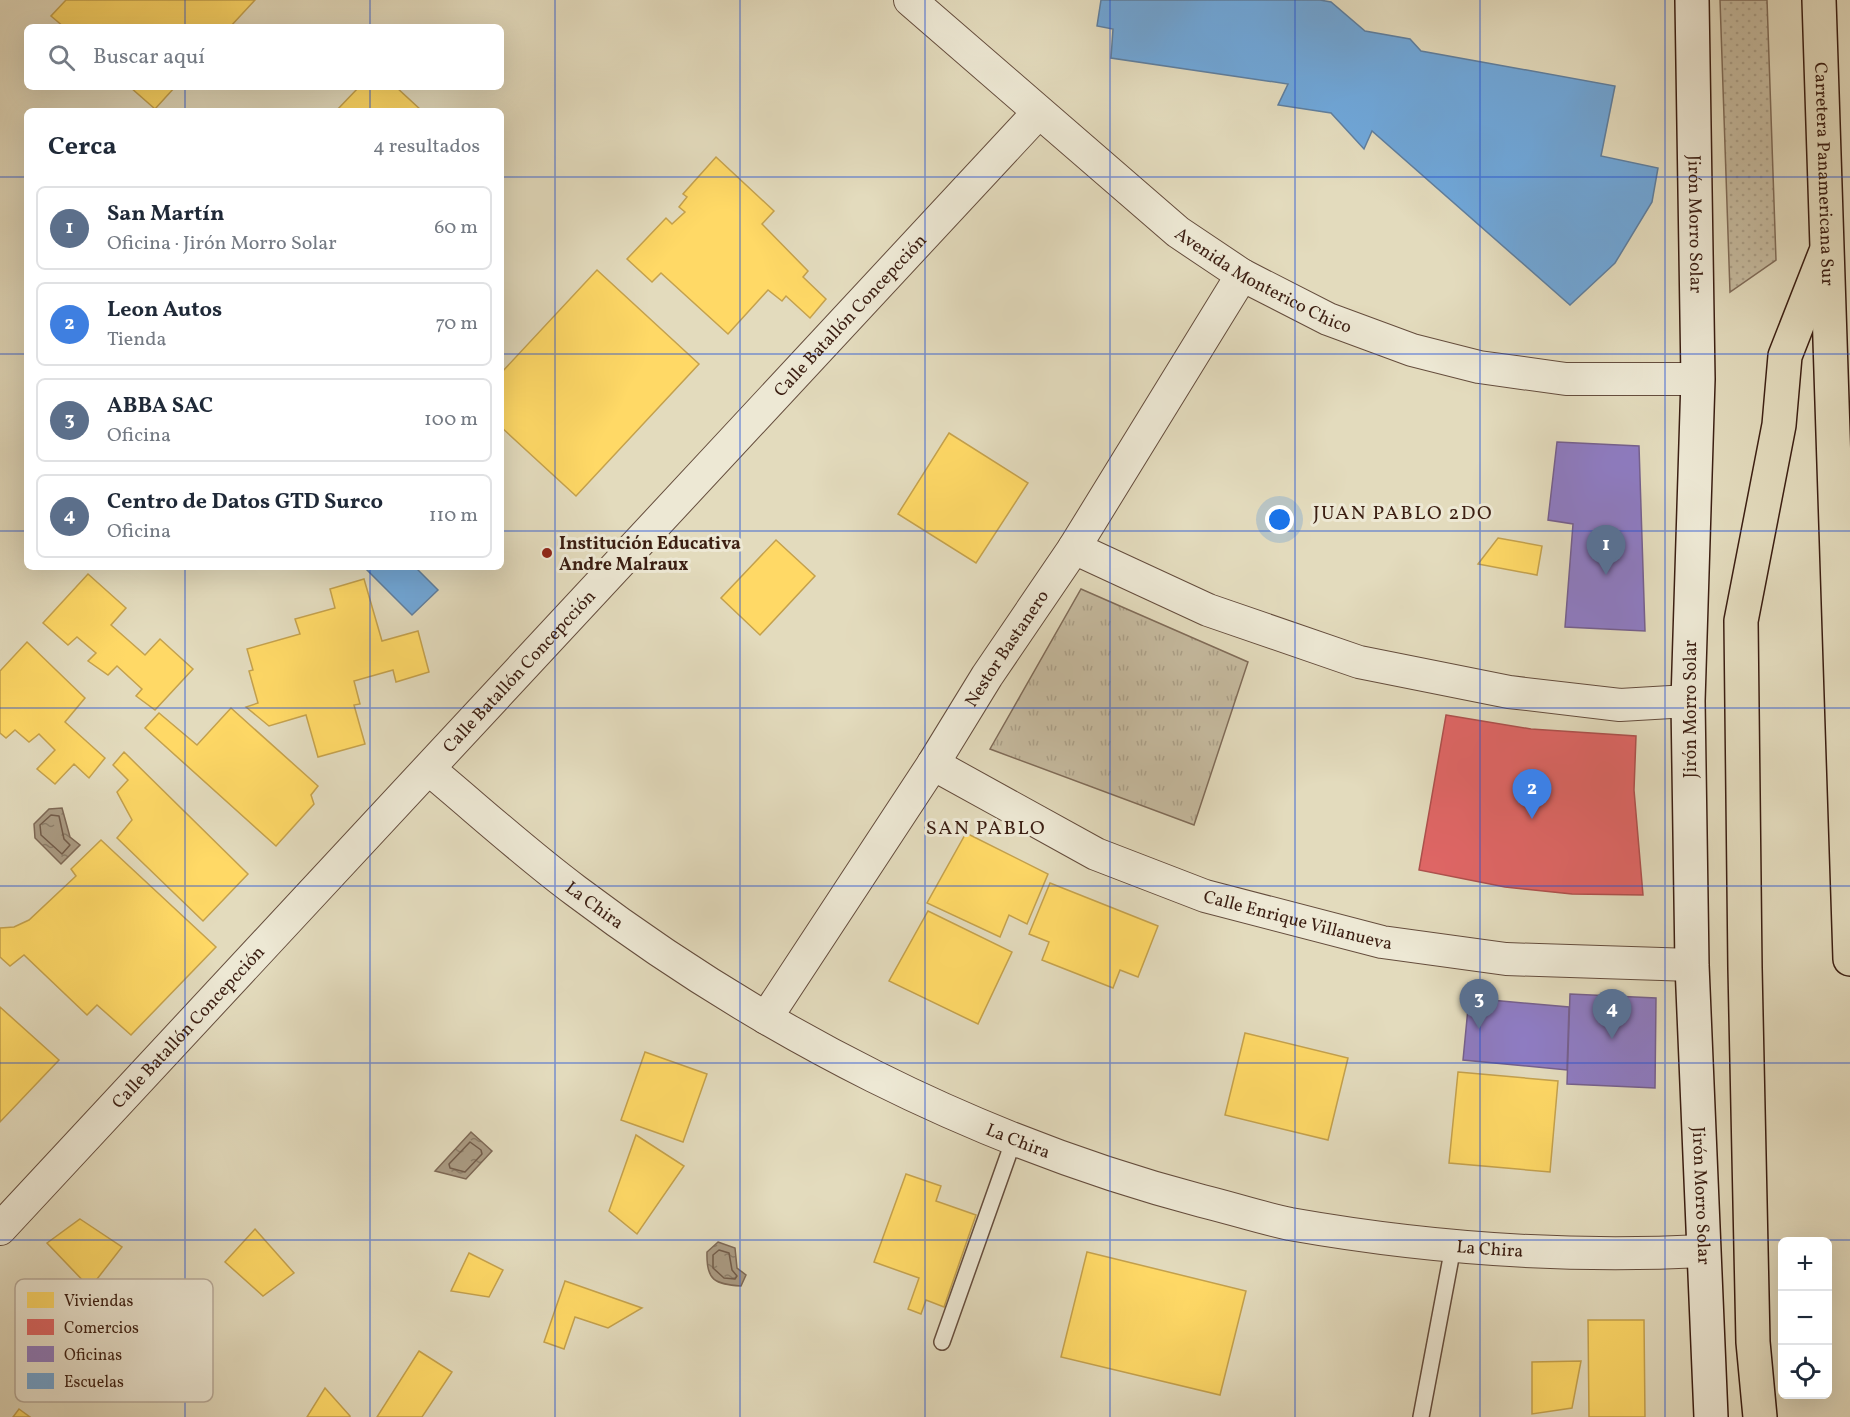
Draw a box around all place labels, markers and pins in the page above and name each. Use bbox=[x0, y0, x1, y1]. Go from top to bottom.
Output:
pin: 1 bbox=[1586, 526, 1626, 575]
place label: Institución Educativa Andre Malraux bbox=[559, 532, 741, 578]
marker: Institución Educativa Andre Malraux bbox=[540, 546, 554, 560]
pin: 2 bbox=[1512, 770, 1552, 819]
pin: 3 bbox=[1460, 980, 1498, 1029]
pin: 4 bbox=[1592, 990, 1632, 1039]

